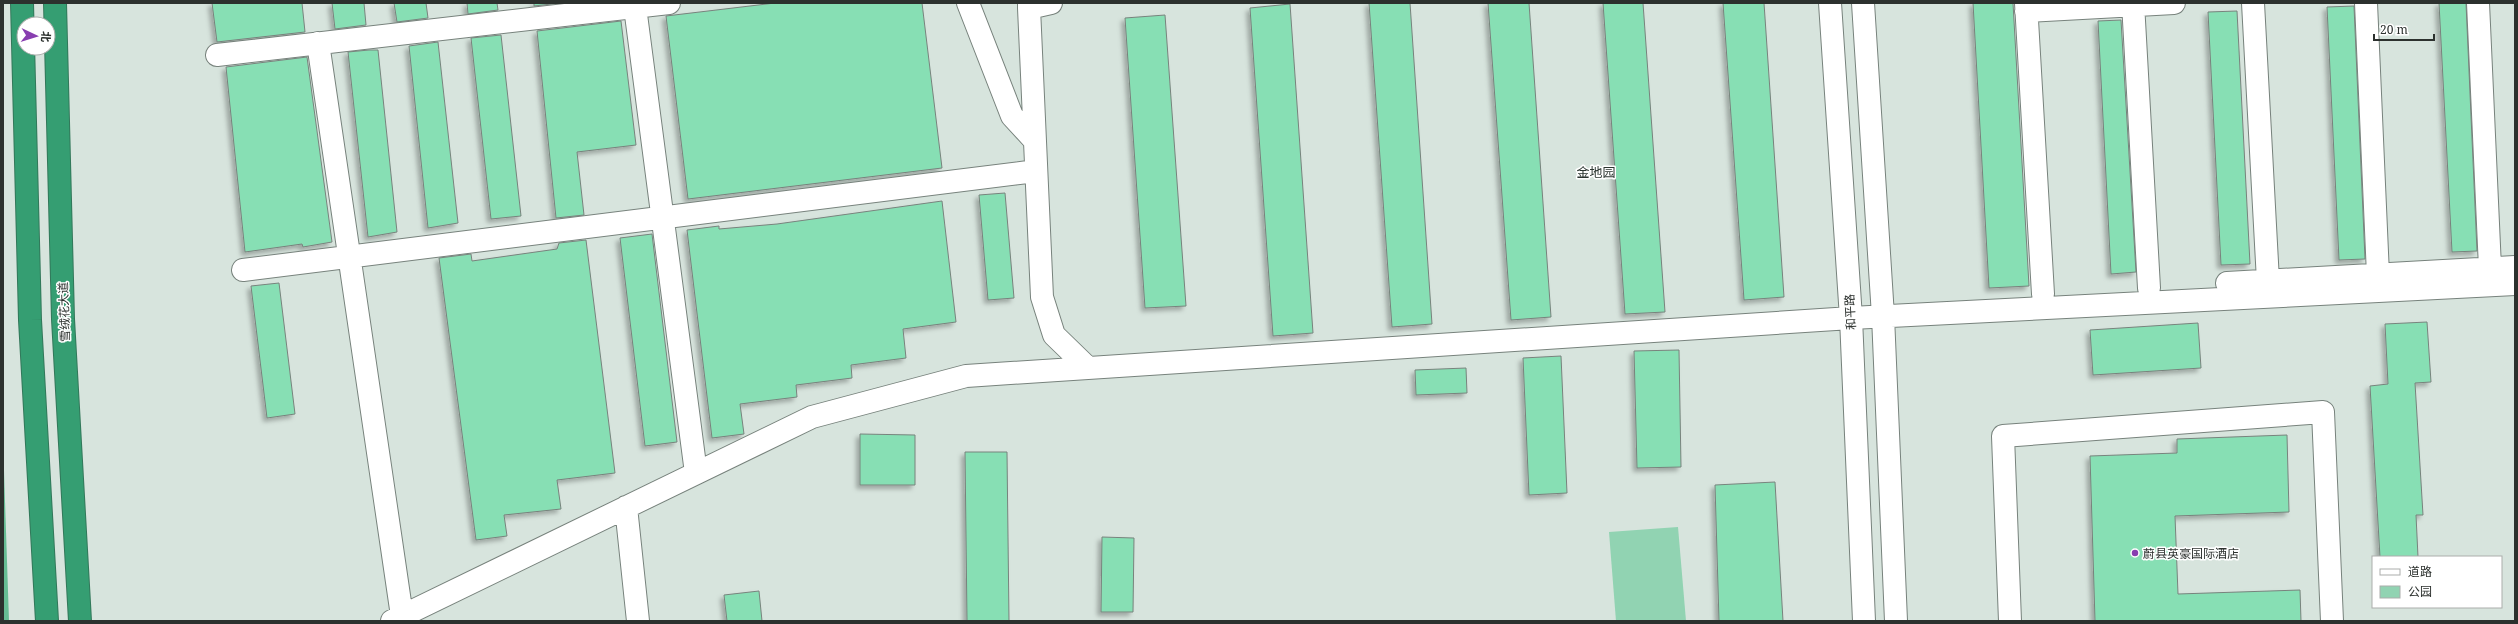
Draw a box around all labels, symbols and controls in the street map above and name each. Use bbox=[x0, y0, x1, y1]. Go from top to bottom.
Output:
north arrow bbox=[16, 16, 56, 56]
scale bar bbox=[2374, 16, 2434, 42]
text: 20 m bbox=[2380, 21, 2408, 38]
text: 北 bbox=[39, 31, 54, 43]
district label: 金地园 bbox=[1576, 163, 1616, 181]
street label: 雪绒花大道 bbox=[54, 282, 74, 342]
street label: 和平路 bbox=[1841, 294, 1859, 330]
place label: 蔚县英豪国际酒店 bbox=[2143, 545, 2239, 562]
marker: 蔚县英豪国际酒店 bbox=[2130, 548, 2140, 558]
legend bbox=[2372, 556, 2502, 608]
text: 道路 bbox=[2408, 563, 2432, 580]
text: 公园 bbox=[2408, 583, 2432, 600]

